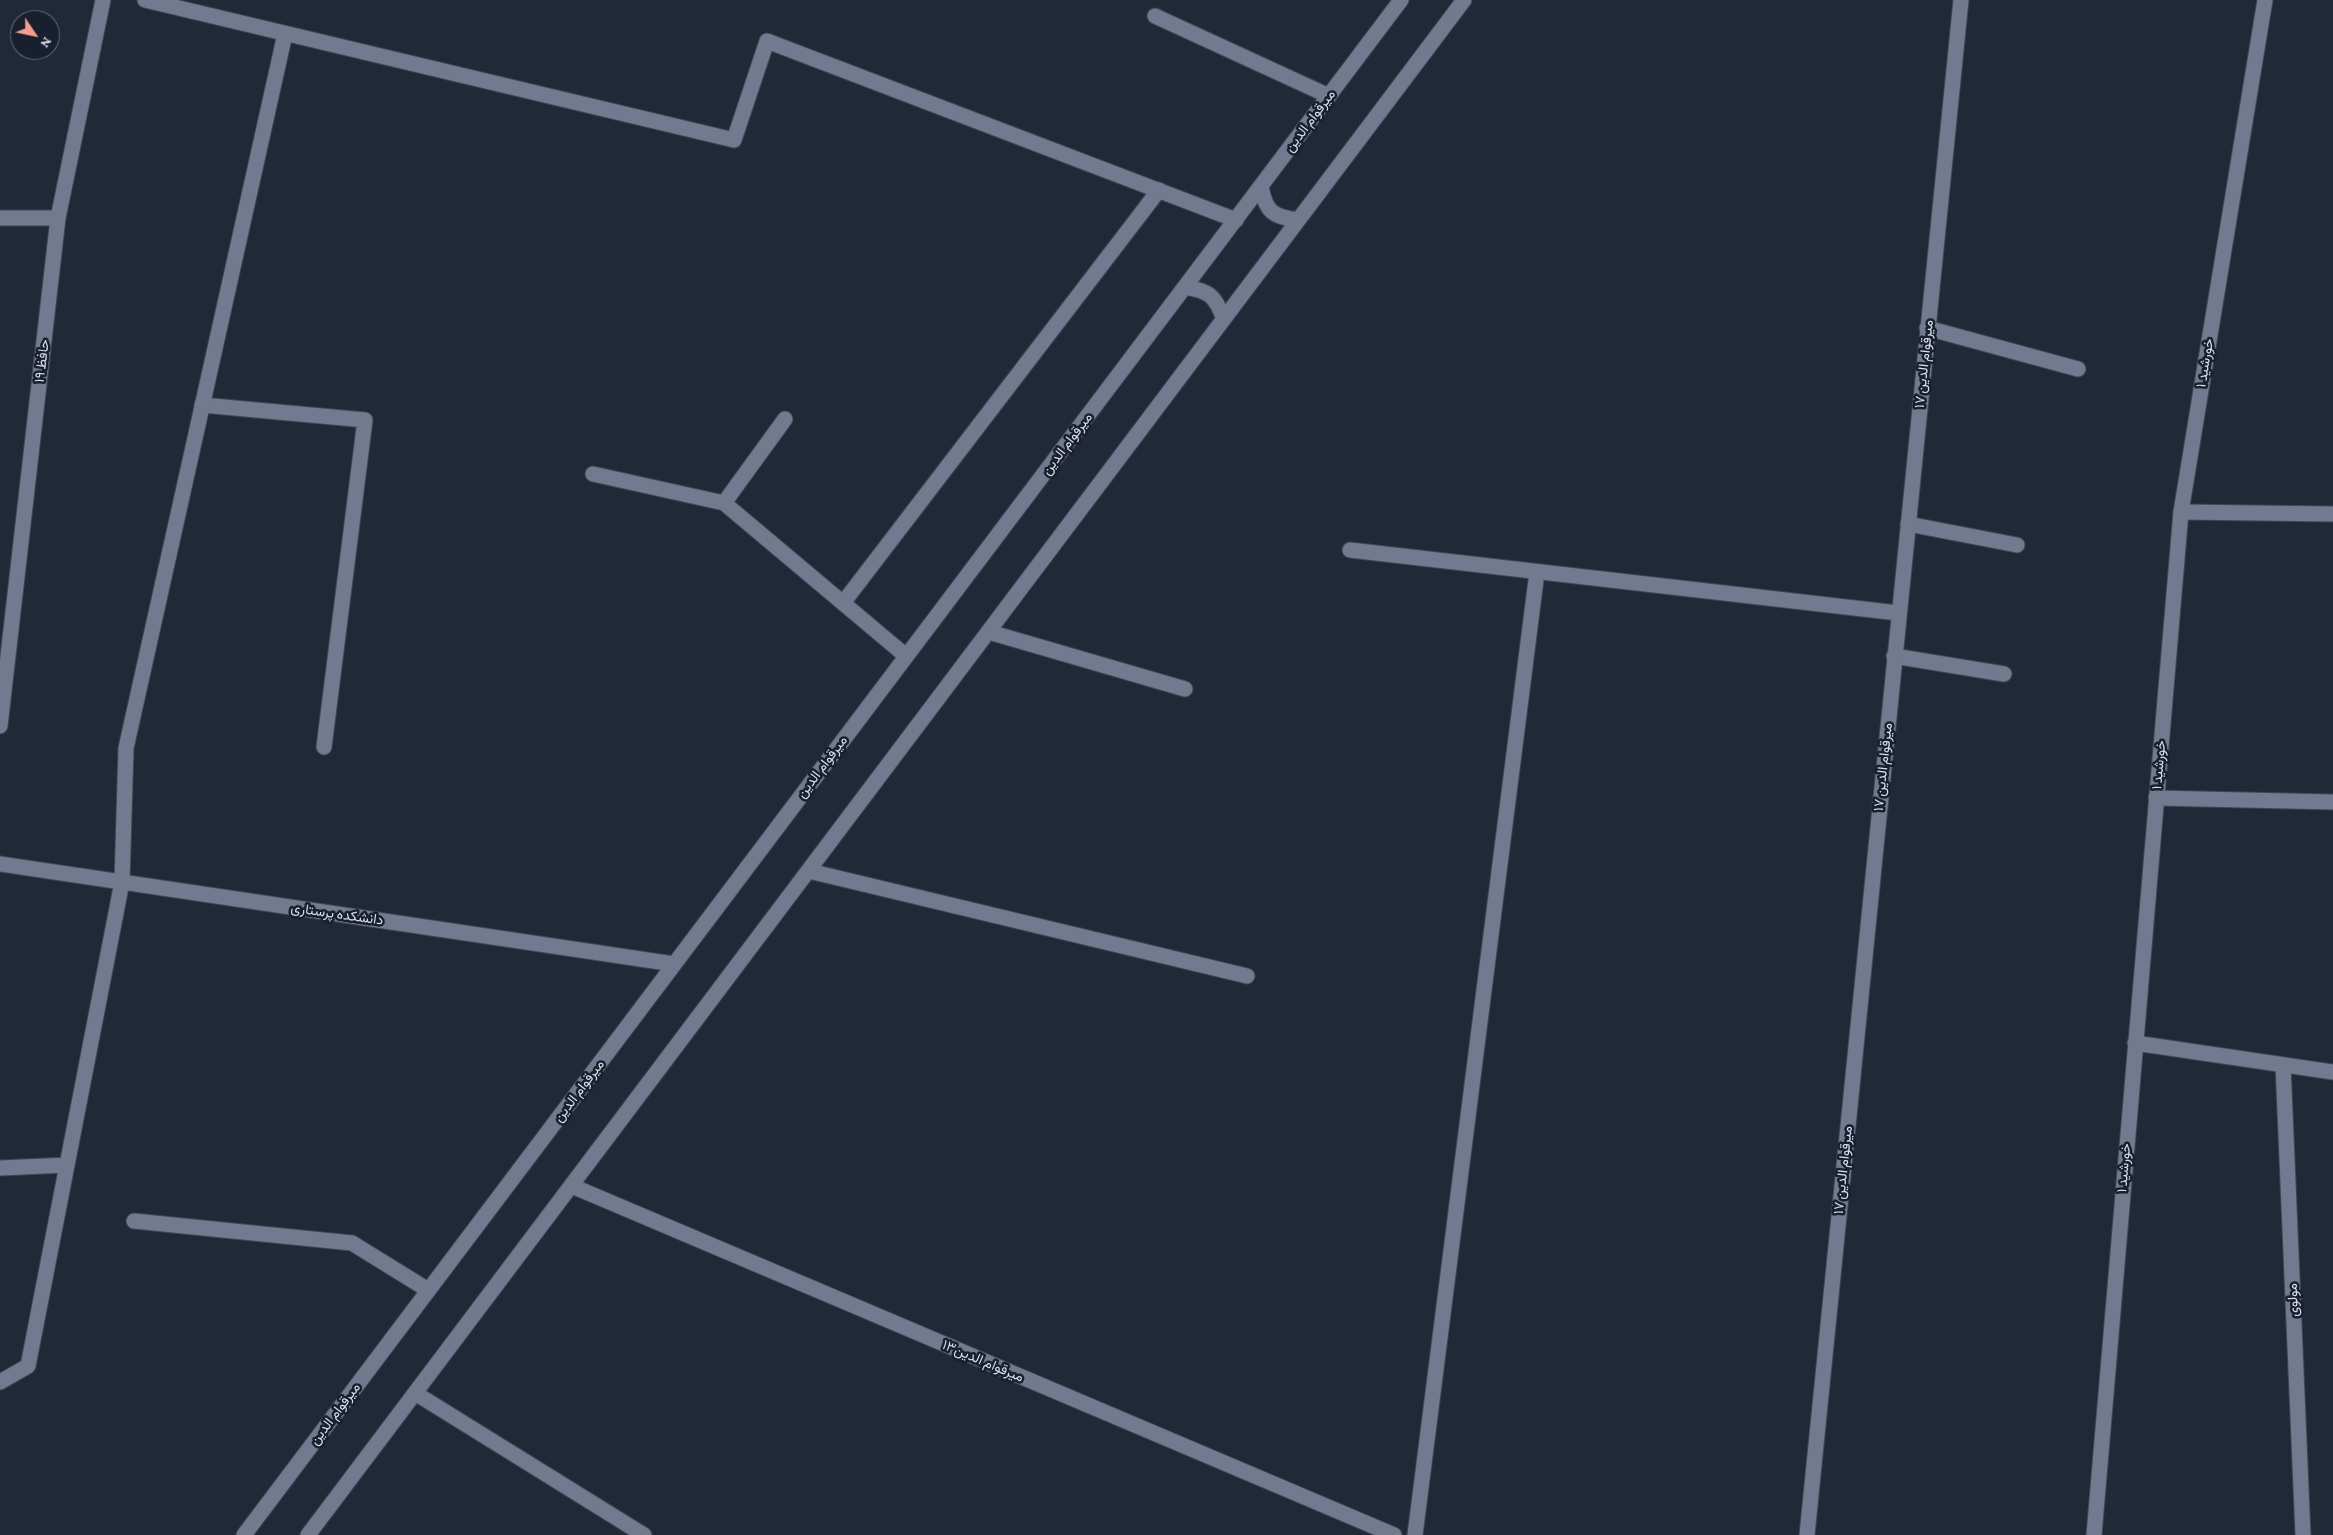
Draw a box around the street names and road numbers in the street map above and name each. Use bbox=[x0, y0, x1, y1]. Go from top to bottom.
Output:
street label: میرقوام الدین bbox=[1281, 86, 1339, 156]
street label: میرقوام الدین ۱۷ bbox=[1911, 319, 1937, 409]
street label: خورشید ۱ bbox=[2193, 337, 2217, 389]
street label: حافظ ۱۹ bbox=[31, 338, 53, 384]
street label: میرقوام الدین bbox=[1038, 409, 1096, 479]
street label: میرقوام الدین ۱۷ bbox=[1870, 722, 1896, 812]
street label: میرقوام الدین bbox=[793, 732, 851, 802]
street label: خورشید ۱ bbox=[2148, 740, 2170, 790]
street label: دانشکده پرستاری bbox=[290, 899, 384, 929]
street label: میرقوام الدین bbox=[550, 1056, 608, 1126]
street label: میرقوام الدین ۱۷ bbox=[1830, 1125, 1856, 1215]
street label: خورشید ۱ bbox=[2113, 1143, 2135, 1193]
street label: مولوی bbox=[2284, 1283, 2302, 1317]
street label: میرقوام الدین۱۳ bbox=[940, 1336, 1026, 1386]
street label: میرقوام الدین bbox=[306, 1379, 364, 1449]

